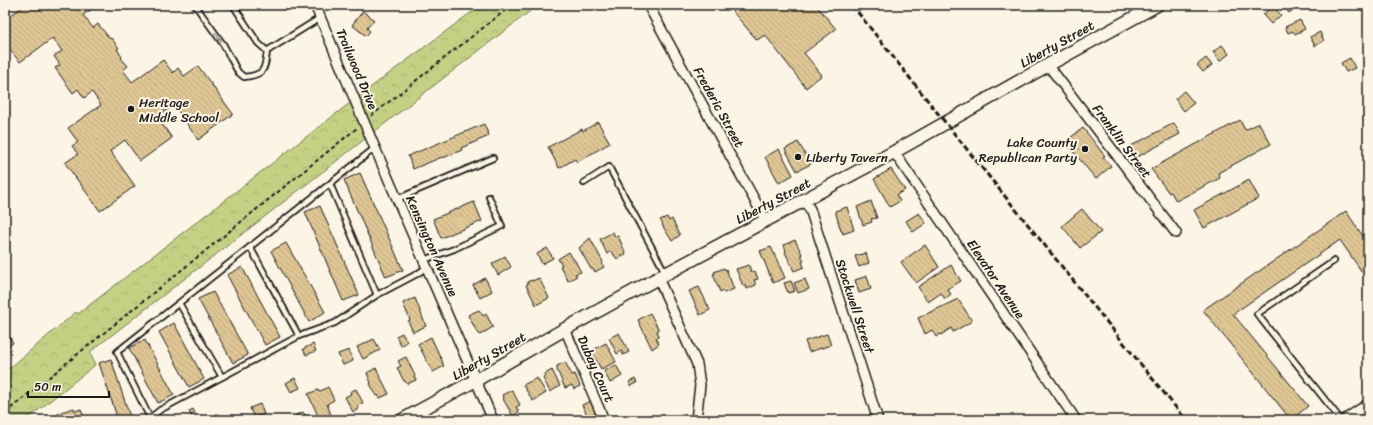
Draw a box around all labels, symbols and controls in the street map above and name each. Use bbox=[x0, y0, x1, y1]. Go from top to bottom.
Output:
street label: Liberty Street bbox=[1015, 14, 1099, 74]
street label: Trailwood Drive bbox=[330, 25, 384, 113]
one-way arrow bbox=[214, 31, 222, 42]
street label: Frederic Street bbox=[687, 62, 751, 152]
place label: Heritage Middle School bbox=[139, 91, 219, 129]
street label: Franklin Street bbox=[1086, 99, 1158, 183]
marker: Heritage Middle School bbox=[126, 104, 136, 114]
place label: Lake County Republican Party bbox=[979, 131, 1077, 169]
marker: Lake County Republican Party bbox=[1080, 144, 1090, 154]
place label: Liberty Tavern bbox=[806, 146, 888, 169]
marker: Liberty Tavern bbox=[793, 152, 803, 162]
street label: Liberty Street bbox=[731, 171, 815, 230]
street label: Kensington Avenue bbox=[399, 192, 465, 300]
street label: Elevator Avenue bbox=[961, 234, 1031, 324]
street label: Stockwell Street bbox=[829, 256, 881, 357]
street label: Liberty Street bbox=[448, 325, 531, 387]
street label: Dubay Court bbox=[571, 332, 621, 406]
scale bar bbox=[28, 373, 109, 399]
text: 50 m bbox=[34, 376, 61, 398]

